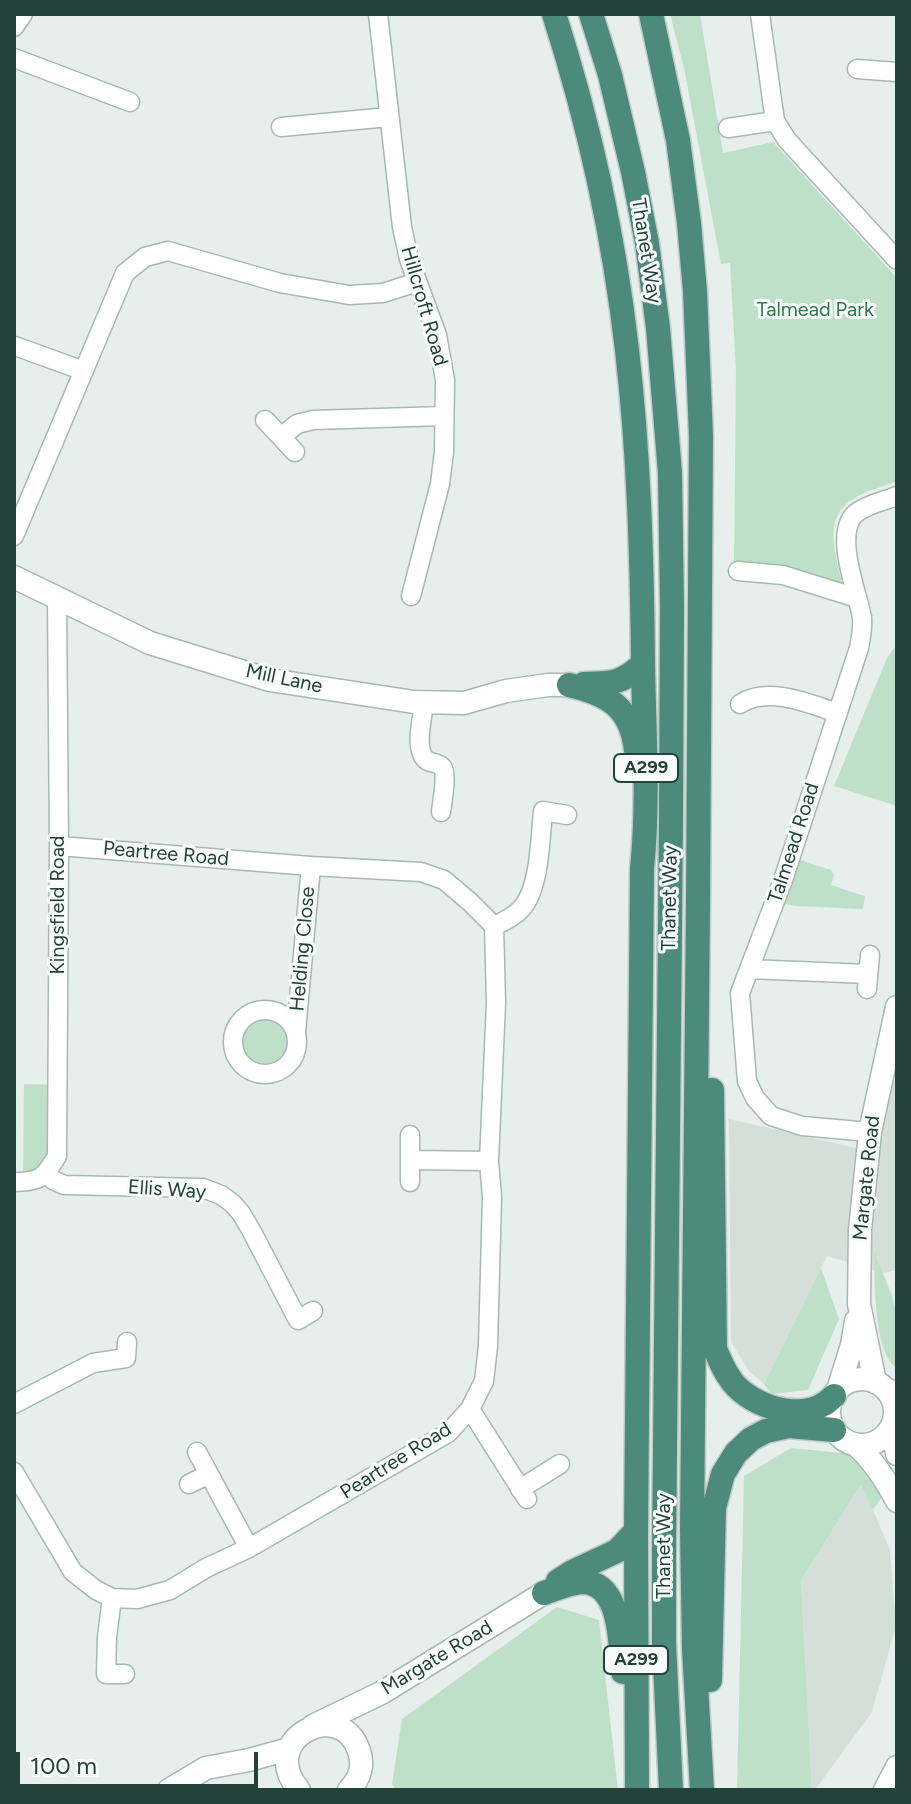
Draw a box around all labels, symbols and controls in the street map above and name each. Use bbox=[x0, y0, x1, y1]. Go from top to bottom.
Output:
street label: Thanet Way bbox=[626, 197, 666, 305]
street label: Hillcroft Road bbox=[395, 243, 453, 369]
park label: Talmead Park bbox=[756, 298, 874, 322]
street label: Mill Lane bbox=[243, 659, 325, 699]
road number: A299 bbox=[614, 754, 678, 782]
street label: Talmead Road bbox=[763, 780, 825, 906]
street label: Kingsfield Road bbox=[46, 835, 70, 975]
street label: Peartree Road bbox=[102, 837, 230, 871]
street label: Thanet Way bbox=[657, 845, 683, 951]
street label: Helding Close bbox=[286, 886, 320, 1012]
street label: Margate Road bbox=[849, 1114, 885, 1242]
street label: Ellis Way bbox=[127, 1175, 207, 1205]
street label: Peartree Road bbox=[336, 1417, 456, 1505]
street label: Thanet Way bbox=[652, 1493, 676, 1599]
street label: Margate Road bbox=[377, 1615, 497, 1701]
road number: A299 bbox=[604, 1646, 668, 1674]
scale bar bbox=[20, 1736, 262, 1786]
text: 100 m bbox=[30, 1751, 97, 1780]

